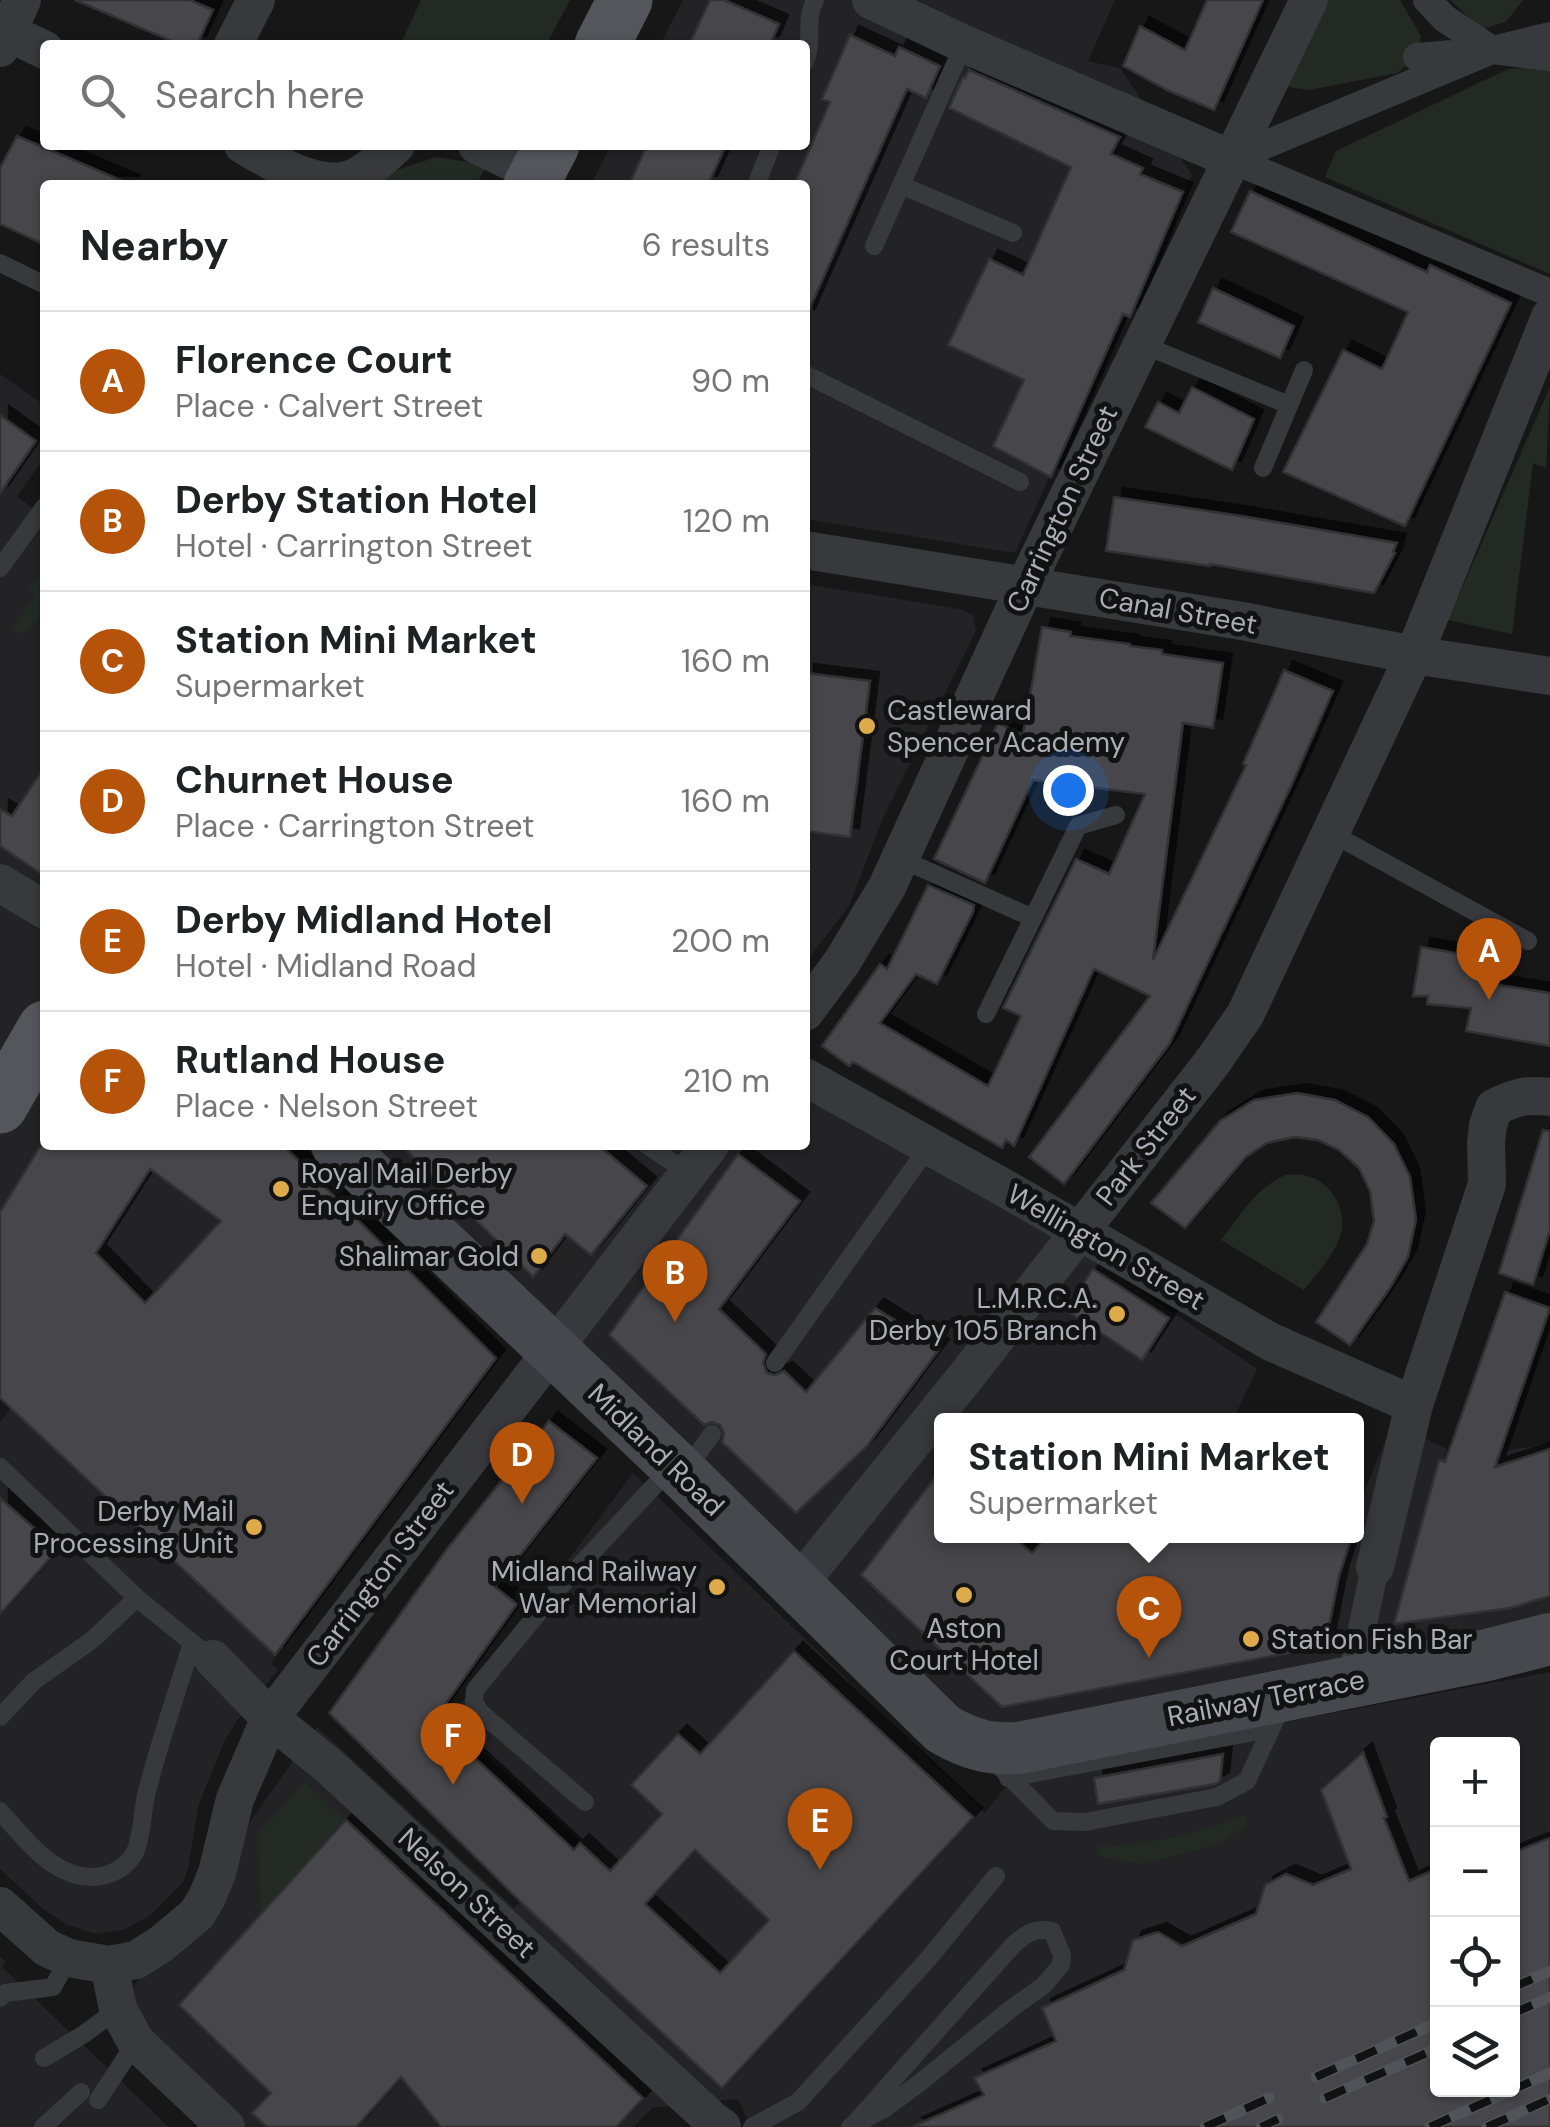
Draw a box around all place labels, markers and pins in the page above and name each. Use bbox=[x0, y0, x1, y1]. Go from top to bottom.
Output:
place label: Castleward Spencer Academy bbox=[887, 692, 1125, 761]
marker: Castleward Spencer Academy bbox=[856, 715, 878, 737]
pin: A bbox=[1456, 918, 1522, 1000]
place label: Royal Mail Derby Enquiry Office bbox=[301, 1155, 513, 1224]
marker: Royal Mail Derby Enquiry Office bbox=[270, 1178, 292, 1200]
place label: Shalimar Gold bbox=[339, 1238, 519, 1275]
pin: B bbox=[642, 1240, 708, 1322]
marker: Shalimar Gold bbox=[528, 1245, 550, 1267]
place label: L.M.R.C.A. Derby 105 Branch bbox=[869, 1280, 1097, 1349]
marker: L.M.R.C.A. Derby 105 Branch bbox=[1106, 1303, 1128, 1325]
pin: D bbox=[490, 1422, 554, 1504]
place label: Derby Mail Processing Unit bbox=[33, 1493, 234, 1562]
marker: Derby Mail Processing Unit bbox=[243, 1516, 265, 1538]
place label: Midland Railway War Memorial bbox=[491, 1553, 697, 1622]
marker: Midland Railway War Memorial bbox=[706, 1576, 728, 1598]
pin: C bbox=[1116, 1576, 1182, 1658]
marker: Aston Court Hotel bbox=[953, 1584, 975, 1606]
place label: Aston Court Hotel bbox=[889, 1610, 1039, 1679]
place label: Station Fish Bar bbox=[1271, 1621, 1473, 1658]
marker: Station Fish Bar bbox=[1240, 1628, 1262, 1650]
pin: F bbox=[420, 1702, 486, 1785]
pin: E bbox=[788, 1788, 852, 1870]

